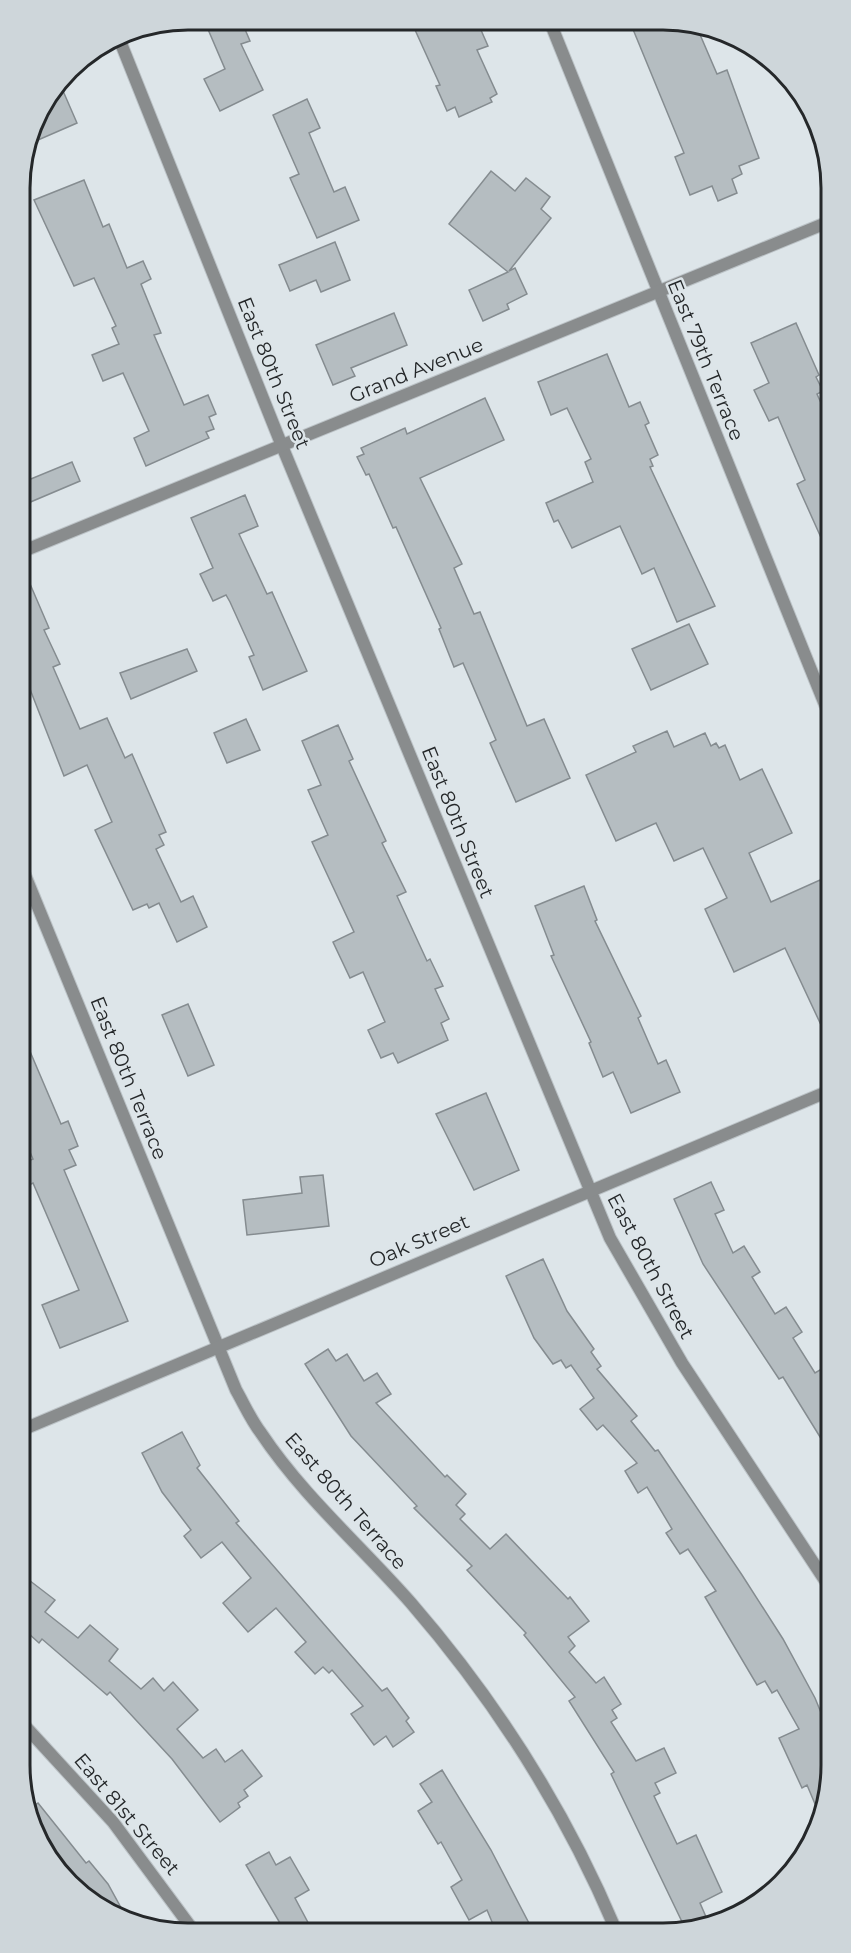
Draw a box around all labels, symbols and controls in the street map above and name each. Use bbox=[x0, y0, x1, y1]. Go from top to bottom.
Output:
street label: East 79th Terrace bbox=[663, 276, 749, 444]
street label: East 80th Street bbox=[233, 294, 315, 452]
street label: Grand Avenue bbox=[346, 332, 486, 408]
street label: East 80th Street bbox=[417, 743, 499, 901]
street label: East 80th Terrace bbox=[85, 993, 173, 1163]
street label: East 80th Street bbox=[602, 1189, 700, 1343]
street label: Oak Street bbox=[365, 1209, 473, 1273]
street label: East 80th Terrace bbox=[280, 1428, 412, 1574]
street label: East 81st Street bbox=[69, 1748, 185, 1880]

